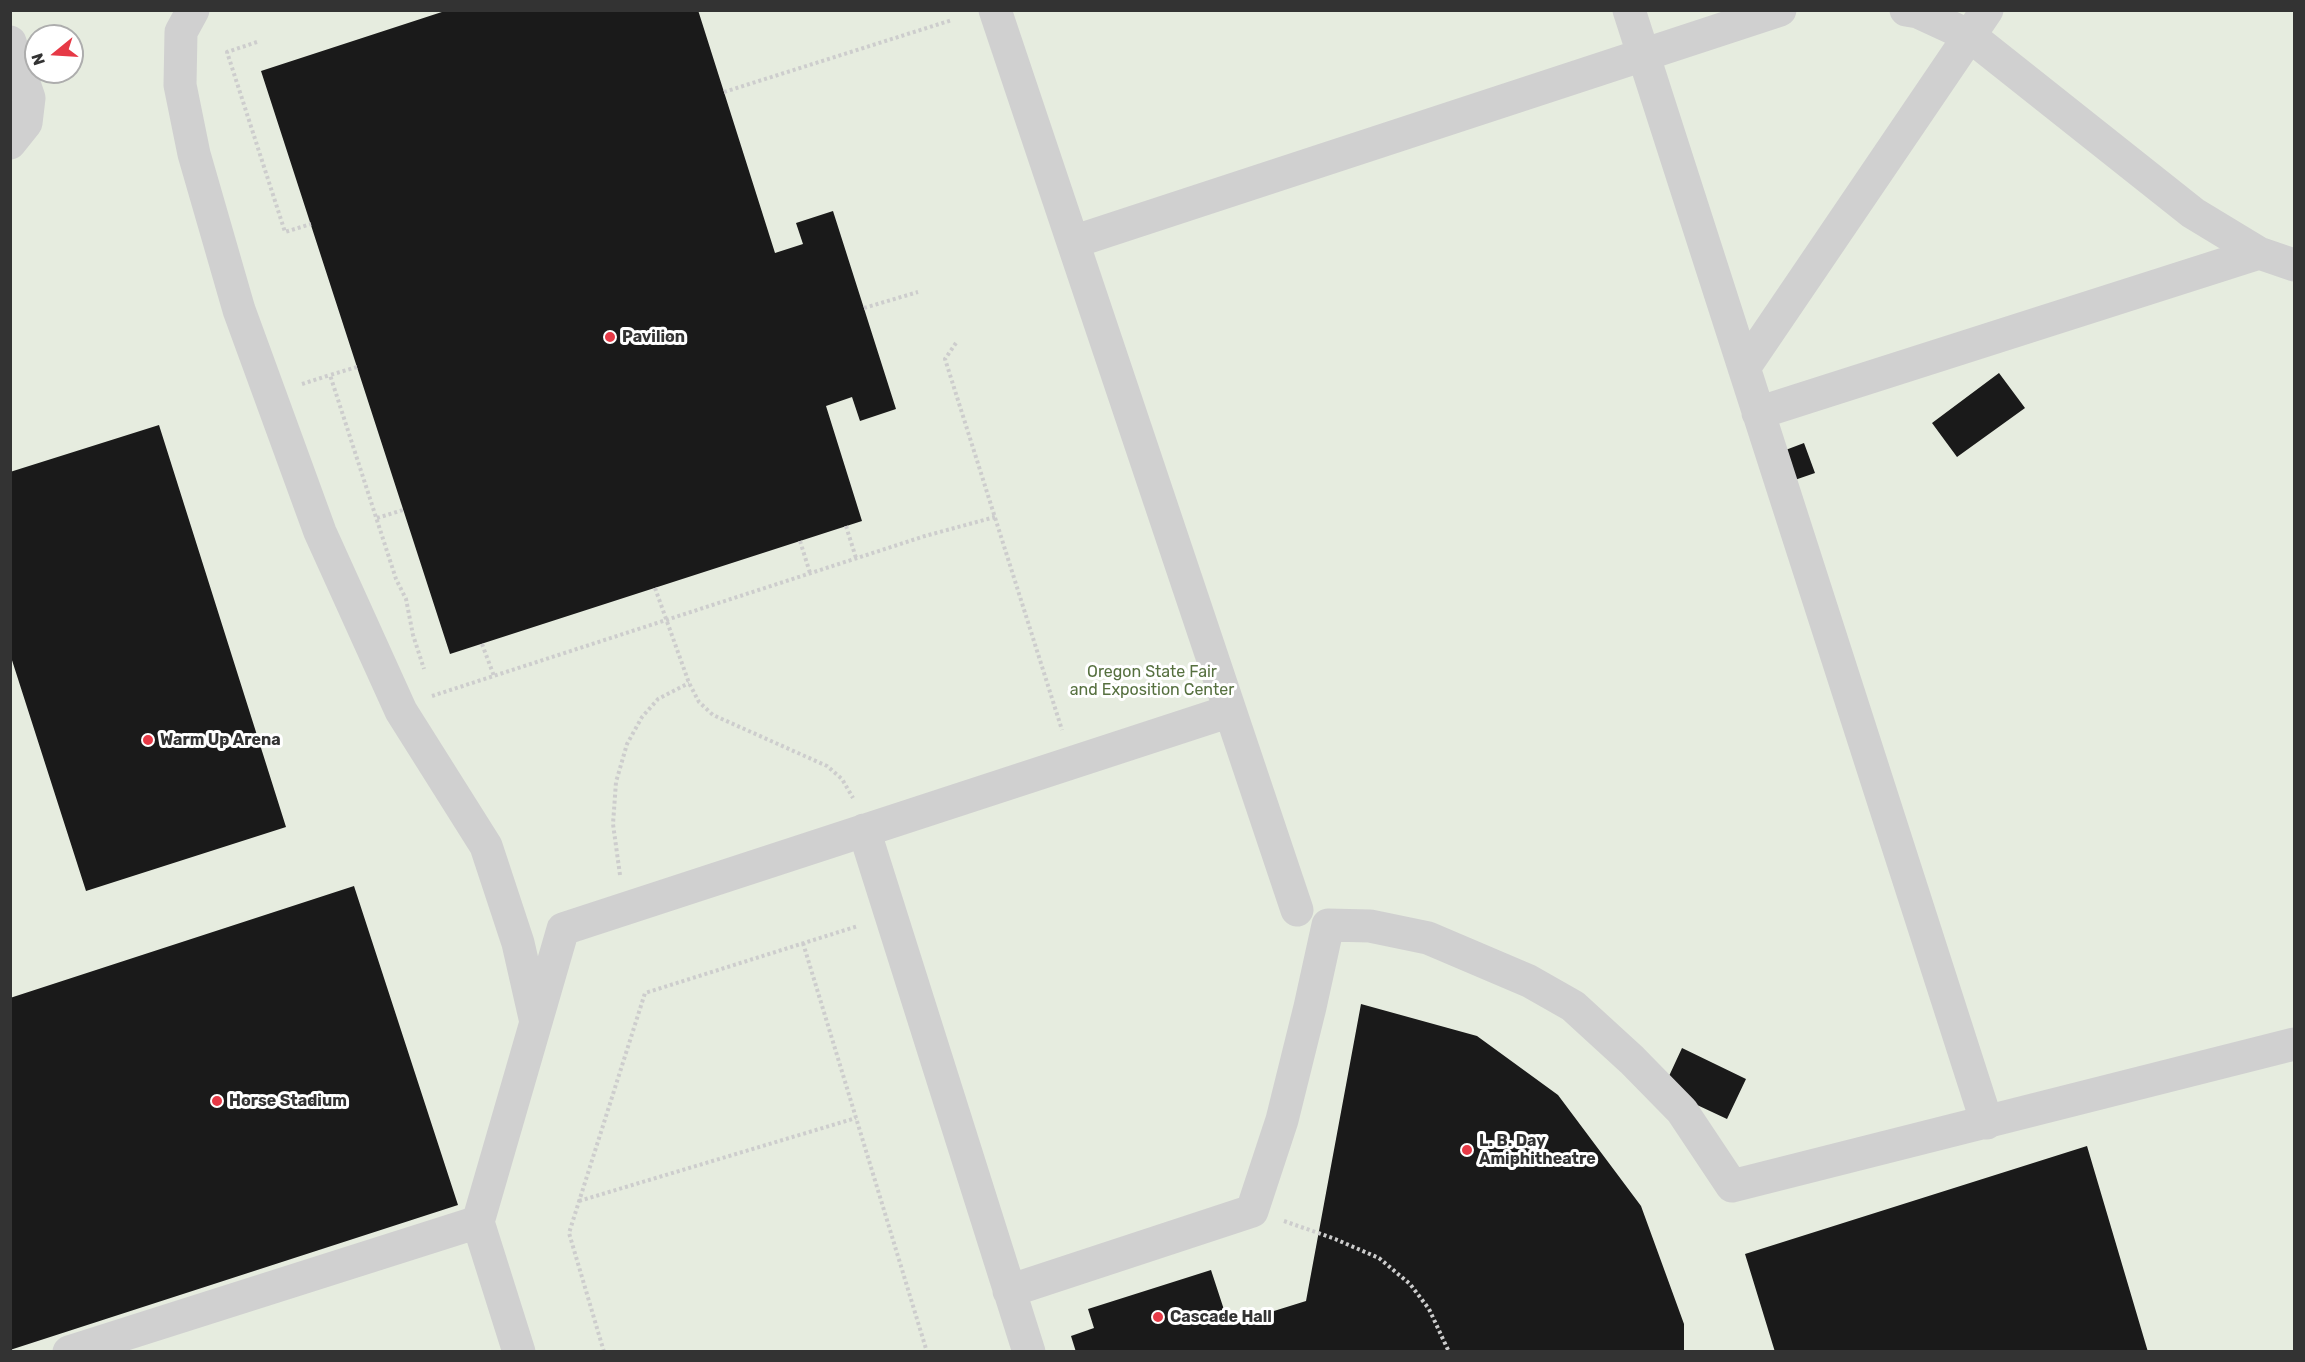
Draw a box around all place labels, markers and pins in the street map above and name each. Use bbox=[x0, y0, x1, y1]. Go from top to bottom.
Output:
place label: Pavilion bbox=[622, 327, 685, 347]
marker: Pavilion bbox=[603, 330, 617, 344]
place label: Warm Up Arena bbox=[160, 730, 281, 750]
marker: Warm Up Arena bbox=[141, 733, 155, 747]
place label: Horse Stadium bbox=[229, 1091, 347, 1111]
marker: Horse Stadium bbox=[210, 1094, 224, 1108]
place label: L. B. Day Amiphitheatre bbox=[1479, 1131, 1596, 1169]
marker: L. B. Day Amiphitheatre bbox=[1460, 1143, 1474, 1157]
place label: Cascade Hall bbox=[1170, 1307, 1272, 1327]
marker: Cascade Hall bbox=[1151, 1310, 1165, 1324]

